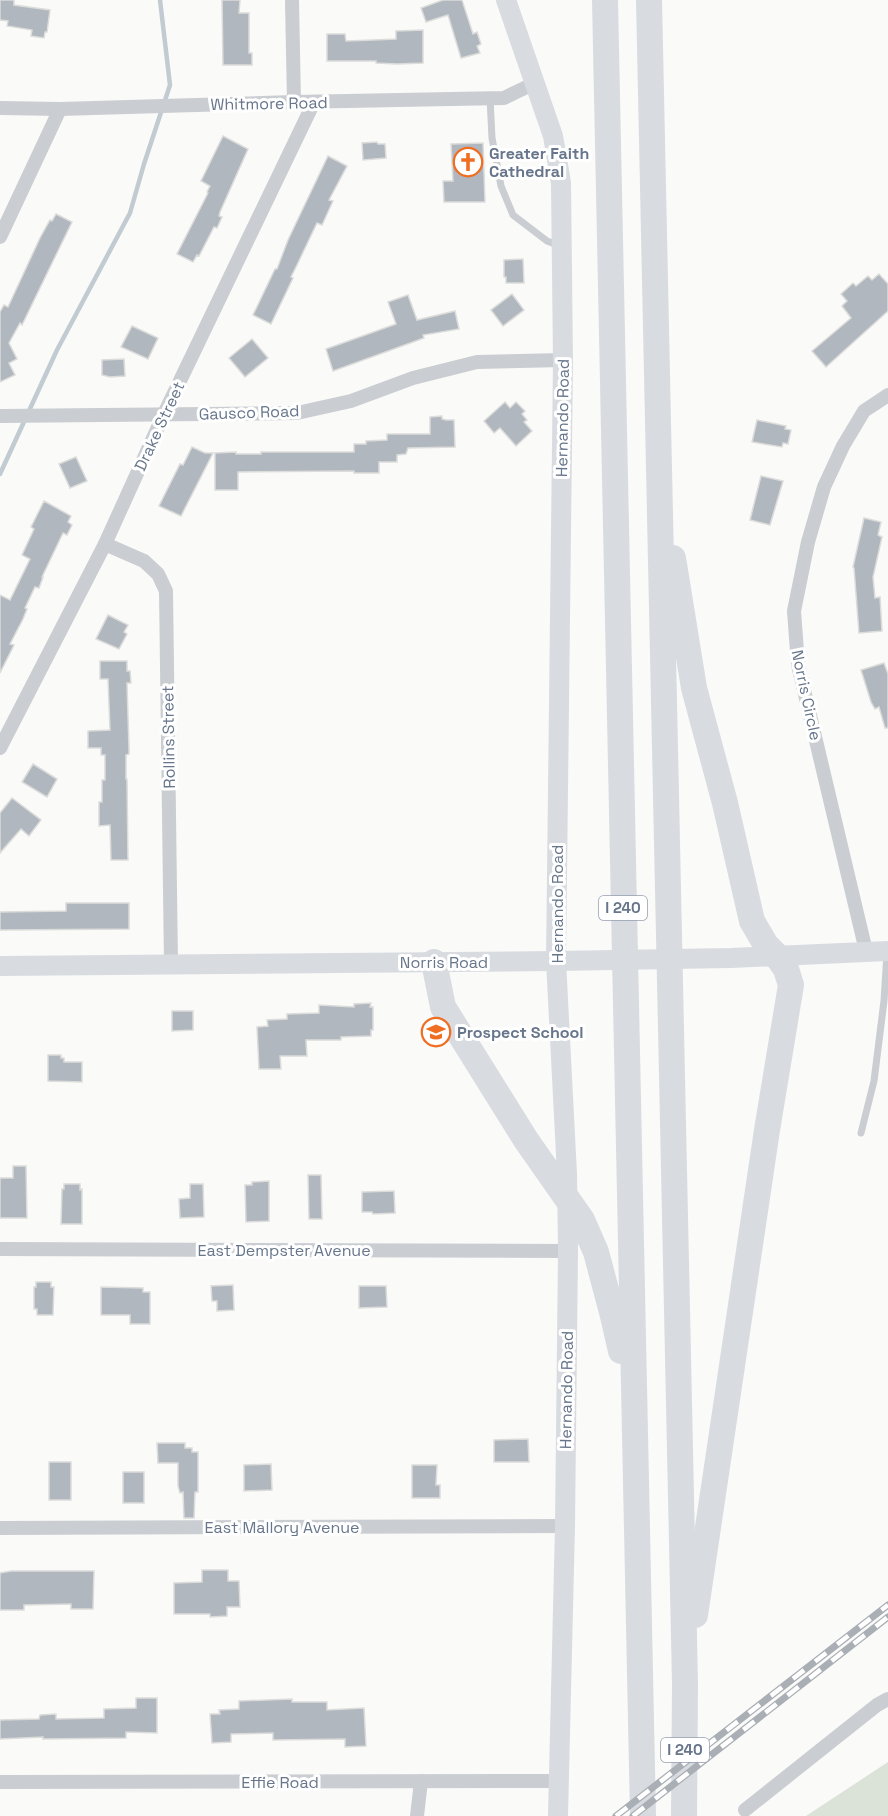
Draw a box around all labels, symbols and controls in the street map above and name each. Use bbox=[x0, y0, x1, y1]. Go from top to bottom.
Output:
street label: Whitmore Road bbox=[210, 92, 328, 115]
place label: Greater Faith Cathedral bbox=[489, 143, 589, 182]
church icon: Greater Faith Cathedral bbox=[452, 146, 484, 178]
street label: Hernando Road bbox=[551, 359, 574, 477]
street label: Drake Street bbox=[130, 378, 189, 474]
street label: Gausco Road bbox=[198, 400, 300, 425]
street label: Norris Circle bbox=[787, 648, 826, 742]
street label: Rollins Street bbox=[157, 685, 180, 789]
street label: Hernando Road bbox=[547, 845, 568, 963]
road number: I 240 bbox=[599, 896, 647, 920]
street label: Norris Road bbox=[400, 952, 488, 973]
school or university icon: Prospect School bbox=[420, 1016, 452, 1048]
place label: Prospect School bbox=[457, 1022, 584, 1043]
street label: East Dempster Avenue bbox=[197, 1240, 371, 1261]
street label: Hernando Road bbox=[555, 1331, 578, 1449]
street label: East Mallory Avenue bbox=[205, 1517, 359, 1538]
road number: I 240 bbox=[661, 1738, 709, 1762]
street label: Effie Road bbox=[241, 1772, 319, 1793]

